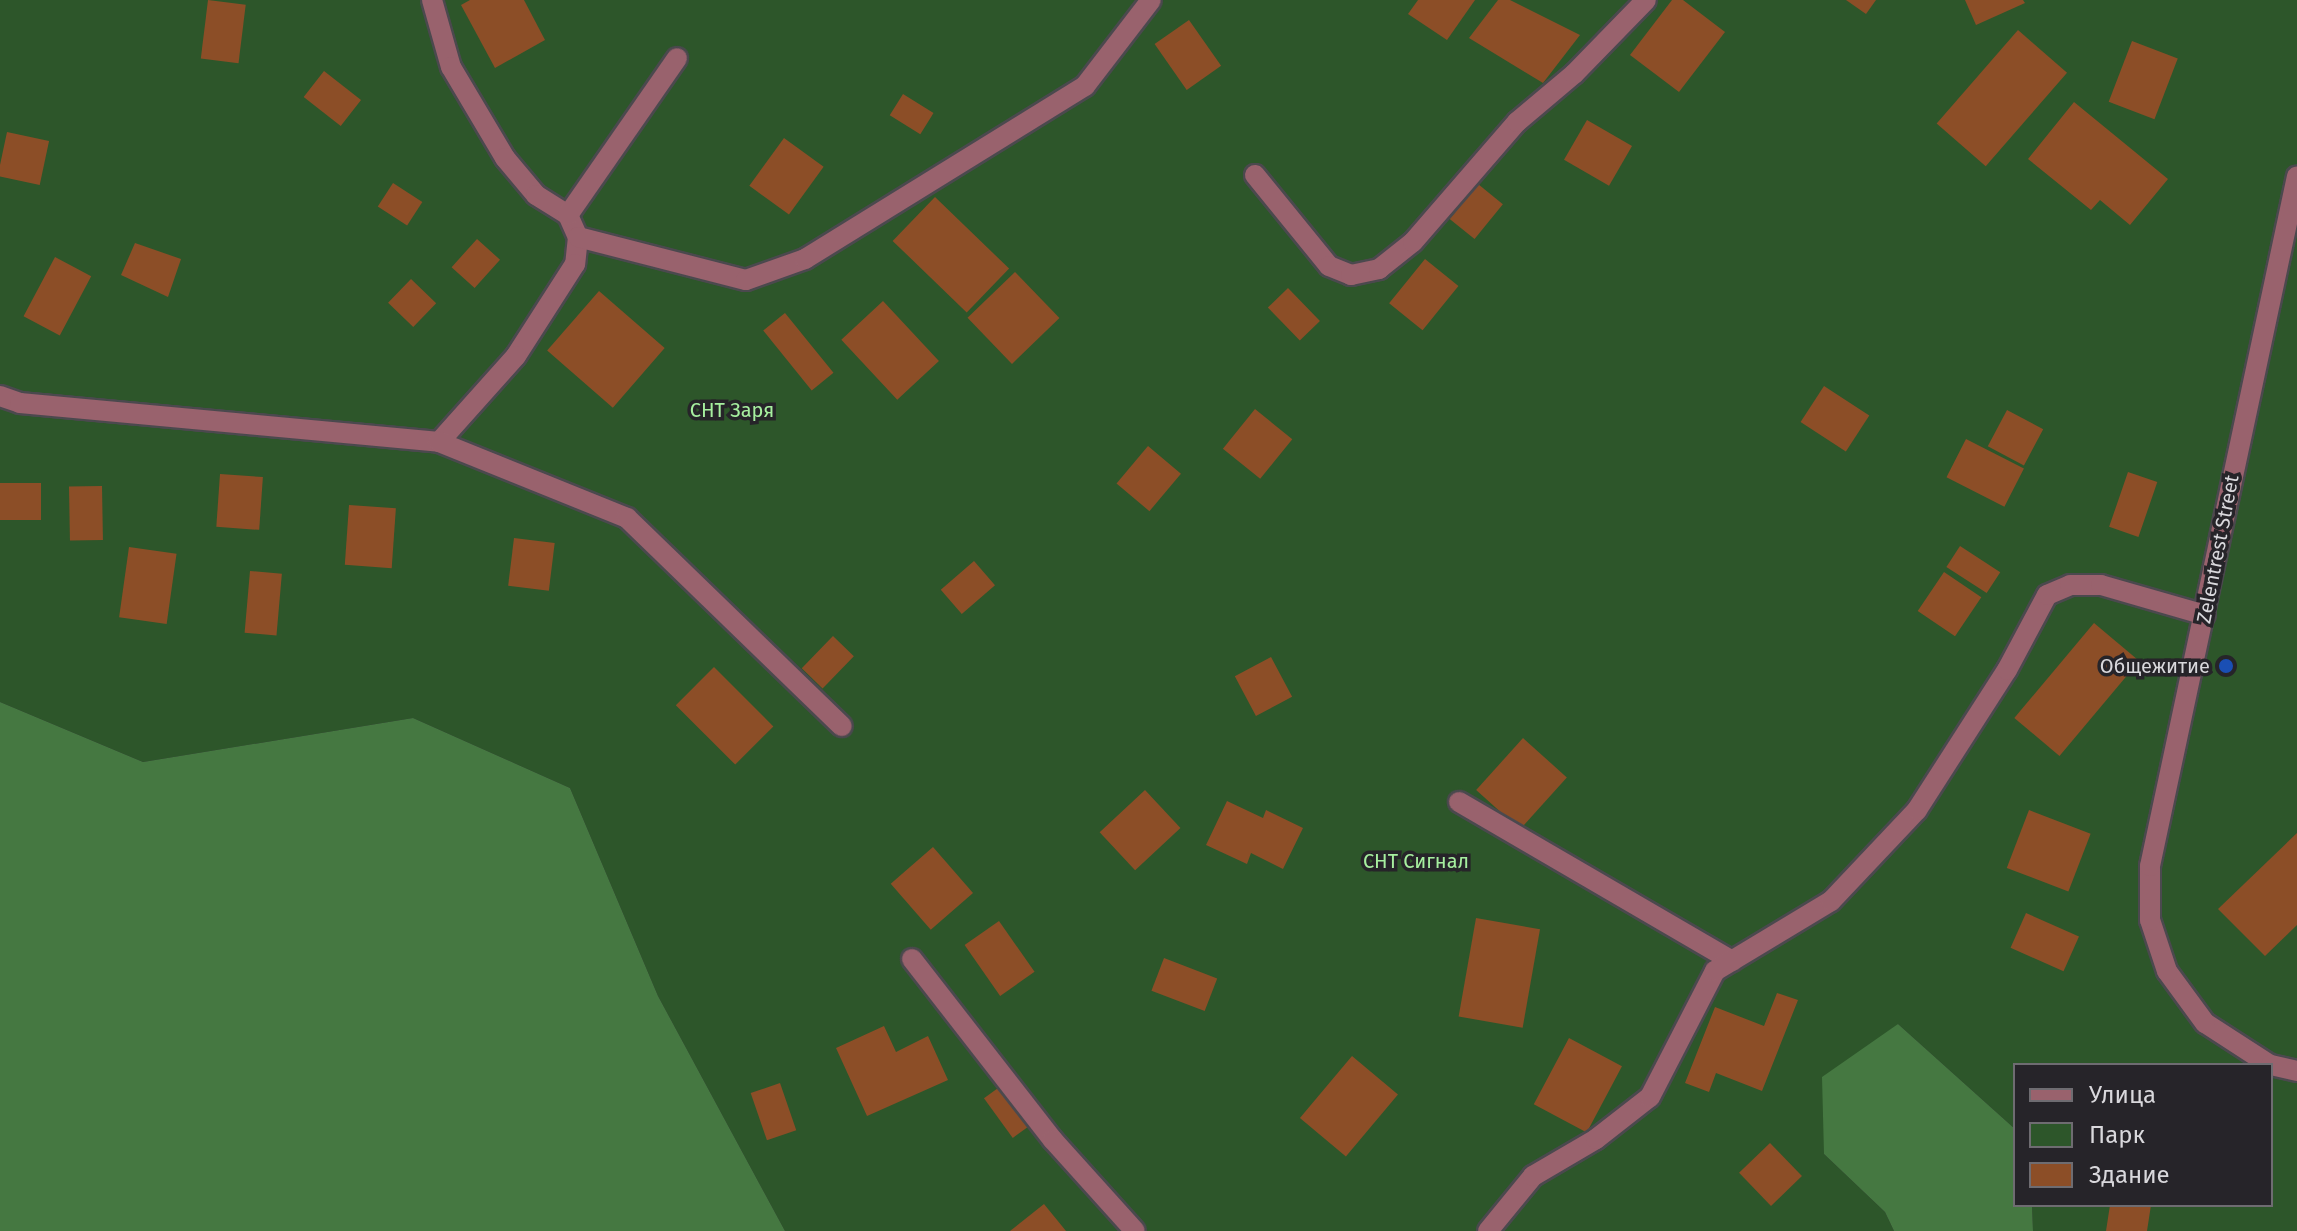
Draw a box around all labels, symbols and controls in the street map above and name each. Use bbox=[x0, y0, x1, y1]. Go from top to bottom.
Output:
park label: СНТ Заря bbox=[690, 398, 774, 422]
street label: Zelentrest Street bbox=[2192, 473, 2244, 625]
place label: Общежитие bbox=[2100, 654, 2210, 678]
marker: Общежитие bbox=[2217, 657, 2235, 675]
park label: СНТ Сигнал bbox=[1363, 849, 1469, 873]
legend bbox=[2013, 1063, 2273, 1207]
text: Улица bbox=[2089, 1081, 2156, 1109]
text: Парк bbox=[2089, 1121, 2145, 1149]
text: Здание bbox=[2089, 1161, 2170, 1189]

